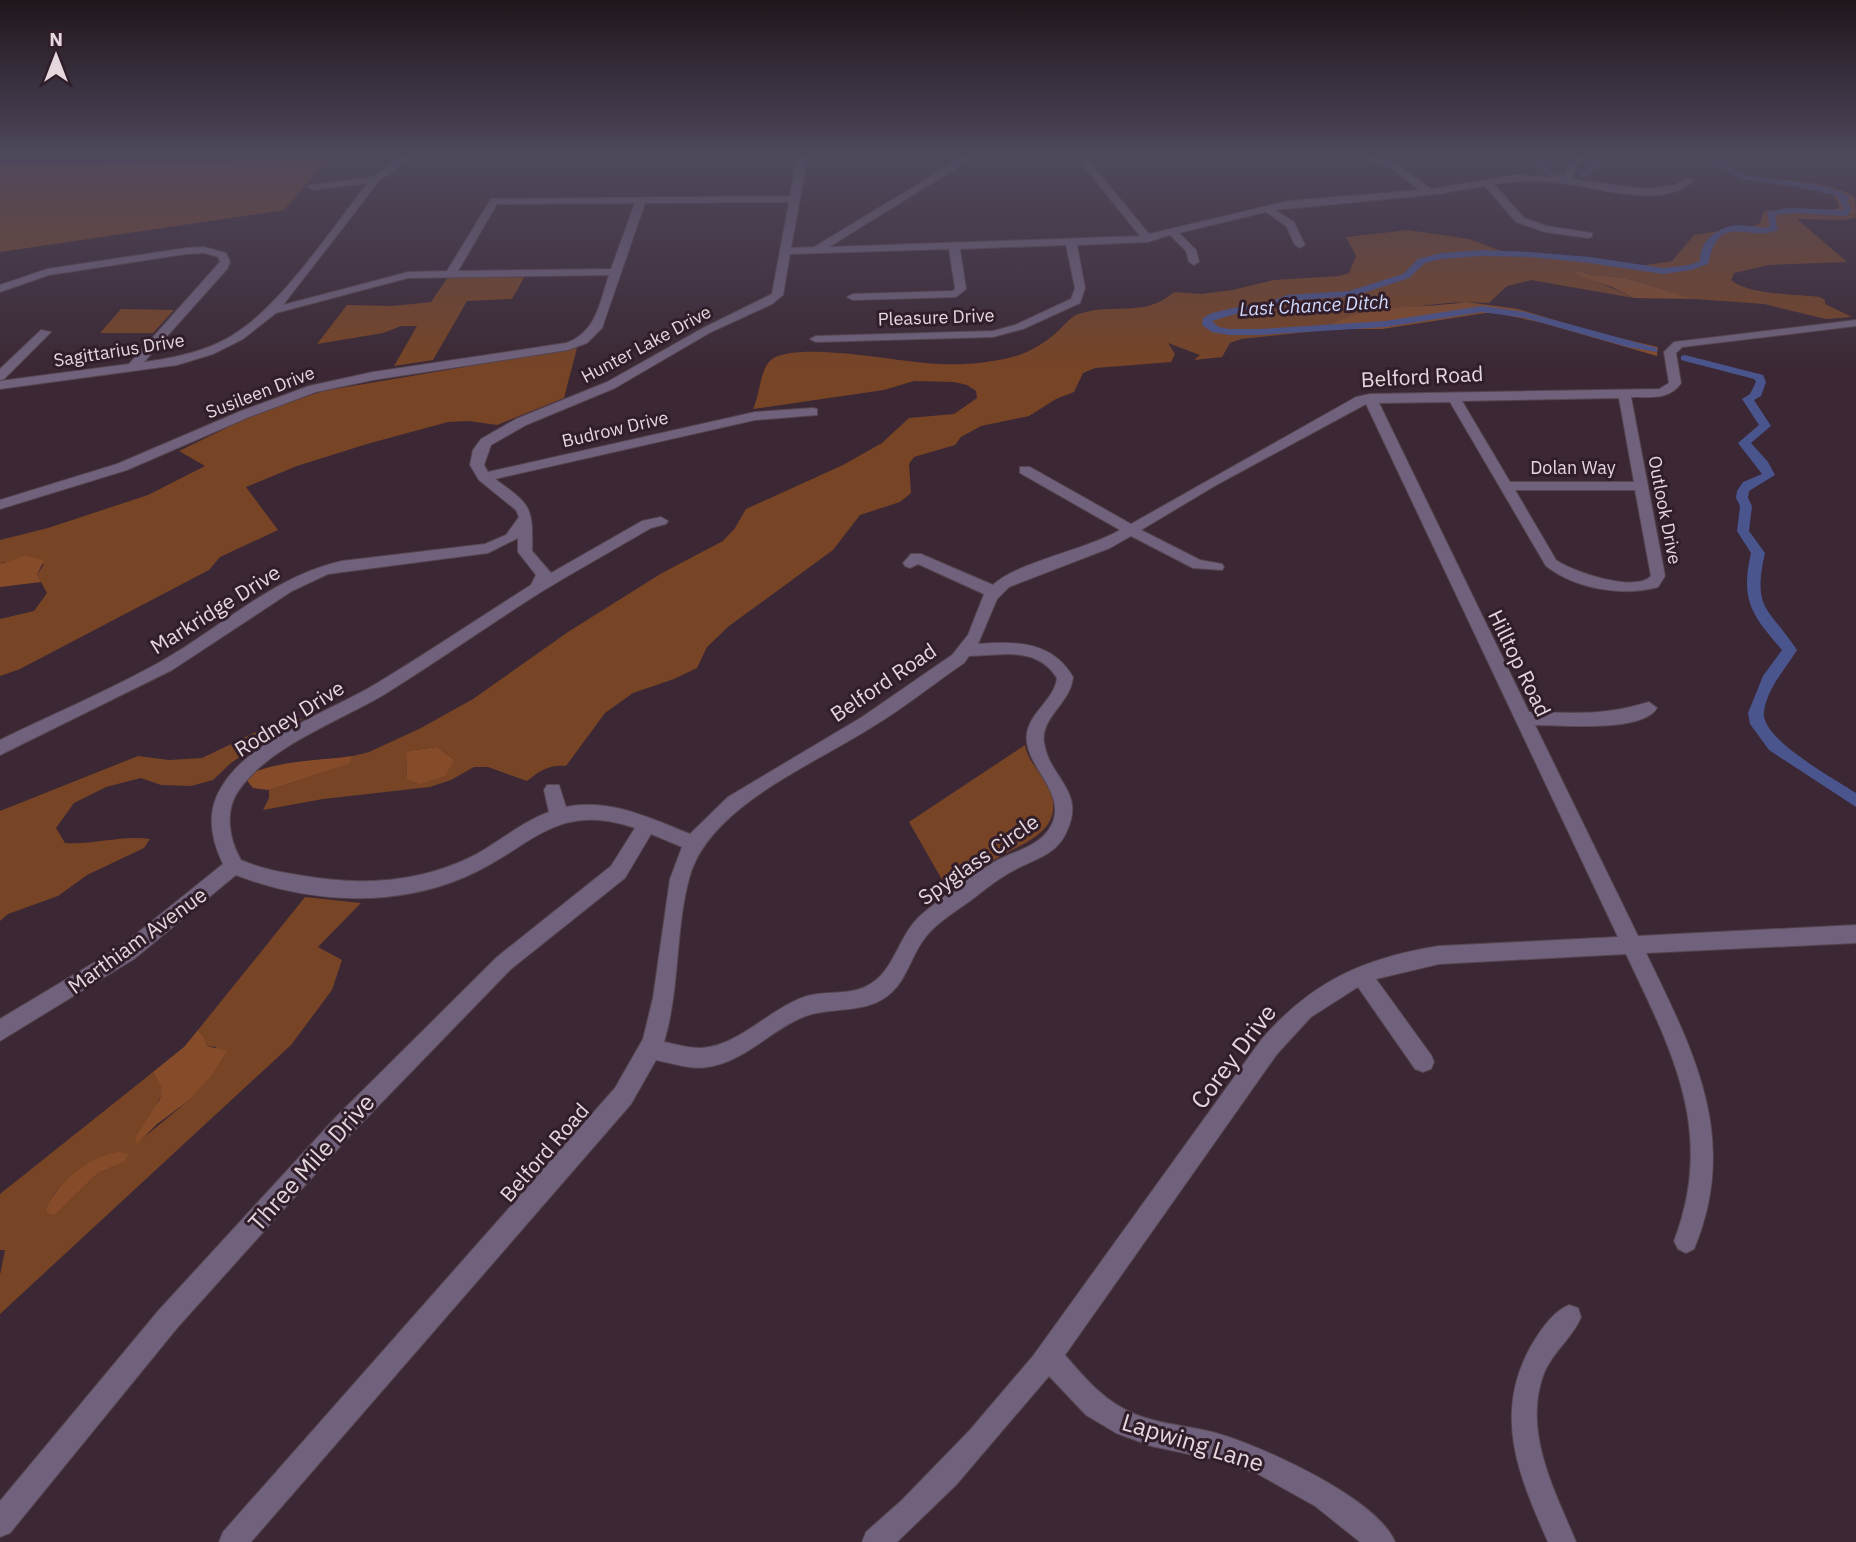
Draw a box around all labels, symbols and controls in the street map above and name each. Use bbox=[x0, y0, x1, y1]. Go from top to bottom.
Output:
north arrow bbox=[21, 21, 91, 91]
text: N bbox=[49, 27, 63, 51]
water label: Last Chance Ditch bbox=[1239, 289, 1389, 321]
street label: Hunter Lake Drive bbox=[577, 300, 715, 388]
street label: Pleasure Drive bbox=[877, 303, 995, 331]
street label: Sagittarius Drive bbox=[52, 328, 186, 372]
street label: Belford Road bbox=[1360, 359, 1484, 393]
street label: Susileen Drive bbox=[202, 361, 318, 423]
street label: Budrow Drive bbox=[559, 406, 671, 452]
street label: Outlook Drive bbox=[1643, 454, 1687, 566]
street label: Dolan Way bbox=[1530, 456, 1616, 479]
street label: Markridge Drive bbox=[145, 558, 285, 660]
street label: Hilltop Road bbox=[1482, 605, 1558, 721]
street label: Belford Road bbox=[824, 636, 942, 728]
street label: Rodney Drive bbox=[229, 673, 349, 763]
street label: Spyglass Circle bbox=[912, 807, 1044, 911]
street label: Marthiam Avenue bbox=[62, 880, 212, 1000]
street label: Corey Drive bbox=[1183, 997, 1283, 1115]
street label: Three Mile Drive bbox=[241, 1086, 381, 1238]
street label: Belford Road bbox=[493, 1097, 595, 1207]
street label: Lapwing Lane bbox=[1118, 1405, 1268, 1479]

